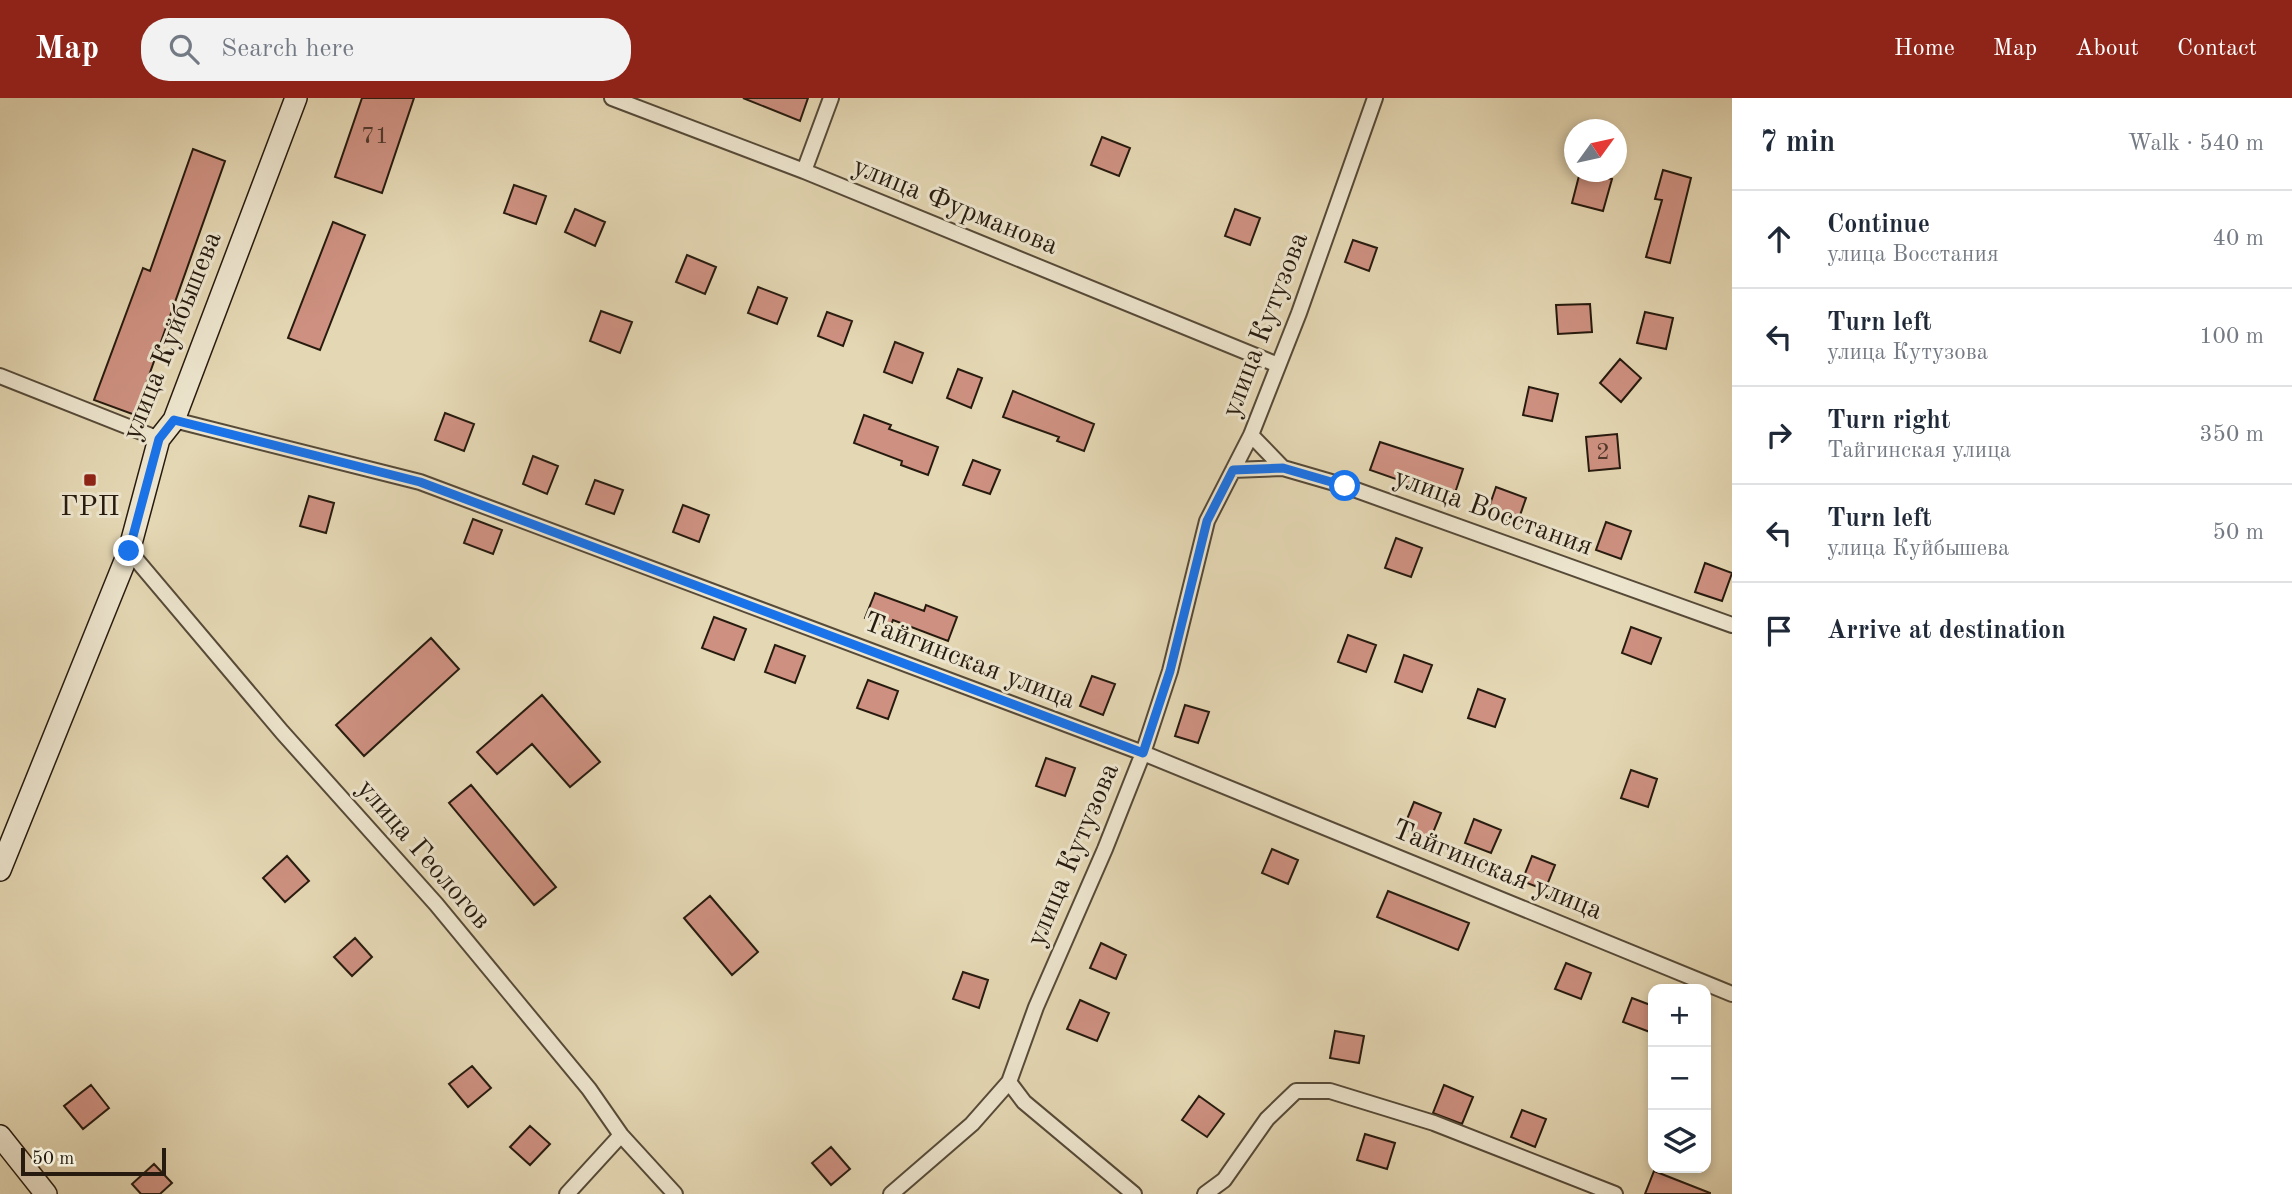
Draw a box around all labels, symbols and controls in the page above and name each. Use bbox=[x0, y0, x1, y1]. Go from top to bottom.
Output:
search box bbox=[141, 18, 631, 81]
icon: search bbox=[165, 30, 203, 68]
text: Map bbox=[35, 33, 99, 66]
text: Search here bbox=[221, 36, 354, 62]
text: Home bbox=[1894, 37, 1955, 61]
text: Map bbox=[1993, 37, 2037, 61]
text: About bbox=[2075, 37, 2139, 61]
text: Contact bbox=[2177, 37, 2257, 61]
north arrow bbox=[1564, 119, 1627, 182]
house number: 71 bbox=[361, 125, 389, 149]
text: 7 min bbox=[1760, 128, 1835, 158]
text: Walk · 540 m bbox=[2128, 132, 2264, 155]
street label: улица Фурманова bbox=[848, 153, 1062, 261]
text: Continue bbox=[1827, 212, 1930, 238]
icon: ahead bbox=[1760, 220, 1798, 258]
text: 40 m bbox=[2213, 227, 2264, 250]
street label: улица Куйбышева bbox=[118, 228, 228, 444]
street label: улица Кутузова bbox=[1218, 228, 1314, 422]
text: улица Восстания bbox=[1827, 243, 1999, 266]
text: Turn left bbox=[1827, 310, 1932, 336]
icon: left bbox=[1760, 318, 1798, 356]
text: 100 m bbox=[2199, 325, 2264, 348]
text: улица Кутузова bbox=[1827, 341, 1988, 364]
text: Turn right bbox=[1827, 408, 1950, 434]
icon: right bbox=[1760, 416, 1798, 454]
text: 350 m bbox=[2199, 423, 2264, 446]
text: Тайгинская улица bbox=[1827, 439, 2011, 462]
house number: 2 bbox=[1596, 441, 1610, 465]
street label: улица Восстания bbox=[1390, 464, 1596, 562]
route start bbox=[1329, 470, 1360, 501]
marker: ГРП bbox=[82, 472, 98, 488]
place label: ГРП bbox=[60, 494, 120, 522]
text: Turn left bbox=[1827, 506, 1932, 532]
icon: left bbox=[1760, 514, 1798, 552]
text: 50 m bbox=[2213, 521, 2264, 544]
route end bbox=[113, 535, 144, 566]
text: улица Куйбышева bbox=[1827, 537, 2009, 560]
street label: Тайгинская улица bbox=[859, 609, 1079, 715]
icon: arrive bbox=[1760, 612, 1798, 650]
text: Arrive at destination bbox=[1827, 618, 2066, 644]
street label: улица Кутузова bbox=[1023, 759, 1125, 951]
street label: улица Геологов bbox=[351, 775, 495, 935]
street label: Тайгинская улица bbox=[1388, 816, 1606, 926]
map controls bbox=[1648, 984, 1711, 1173]
button: + bbox=[1648, 984, 1711, 1047]
button: − bbox=[1648, 1047, 1711, 1110]
button: layers bbox=[1648, 1110, 1711, 1173]
scale bar bbox=[21, 1145, 166, 1177]
text: 50 m bbox=[32, 1150, 74, 1169]

